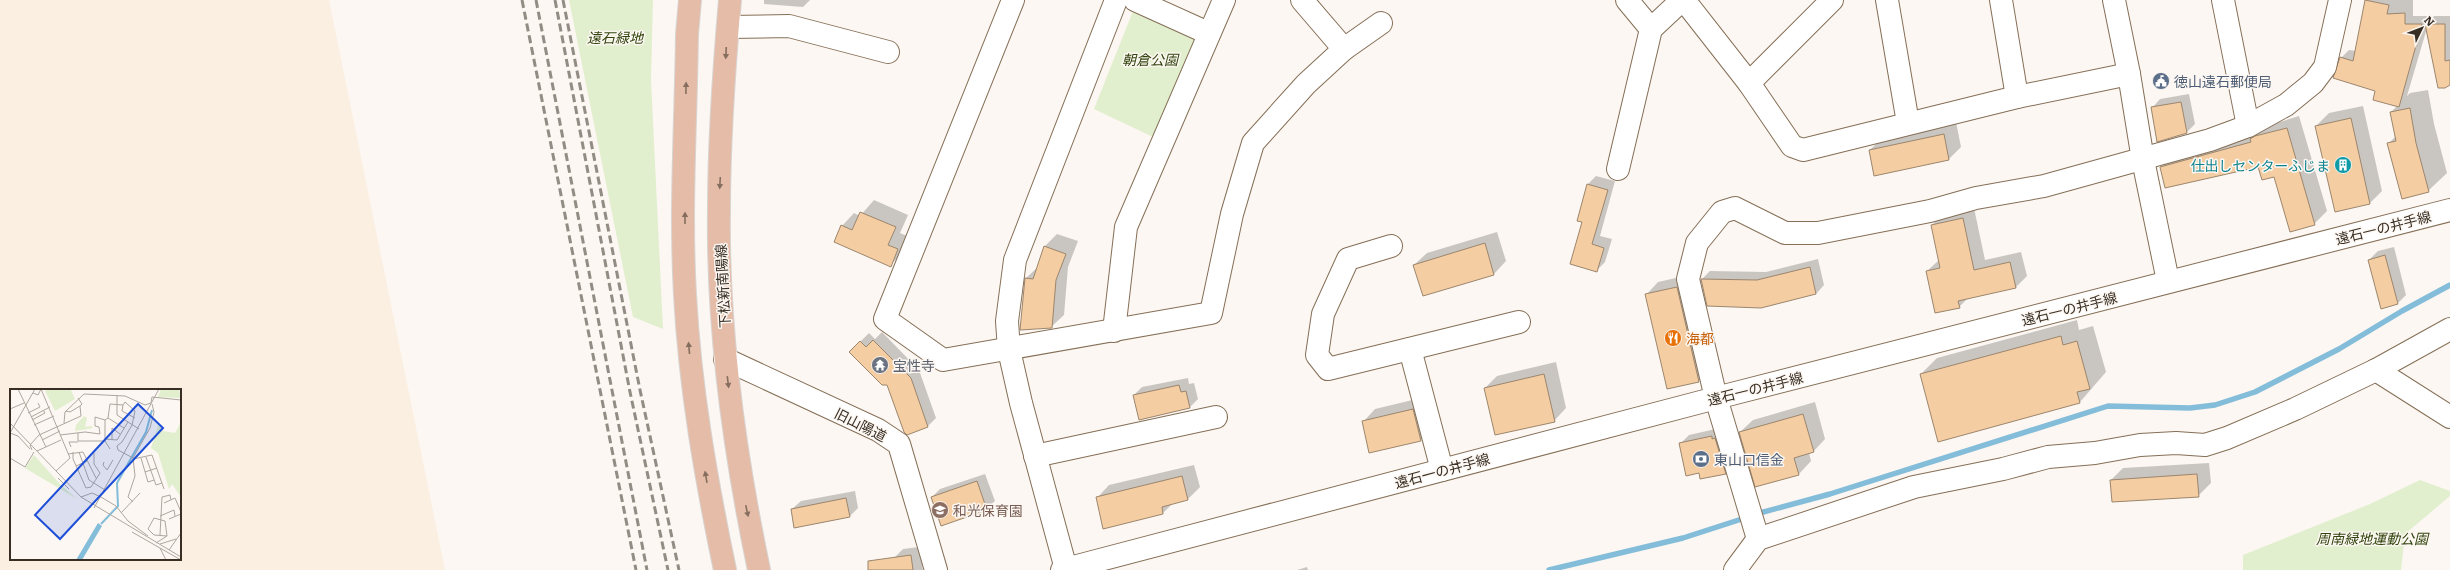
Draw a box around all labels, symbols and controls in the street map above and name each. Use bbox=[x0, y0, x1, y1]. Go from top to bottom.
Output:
north arrow bbox=[2402, 8, 2442, 48]
text: N bbox=[2421, 12, 2439, 29]
park label: 遠石緑地 bbox=[587, 27, 645, 47]
one-way arrow bbox=[723, 47, 730, 59]
park label: 朝倉公園 bbox=[1122, 49, 1180, 69]
public building icon: 徳山遠石郵便局 bbox=[2151, 71, 2171, 91]
place label: 徳山遠石郵便局 bbox=[2174, 71, 2272, 91]
one-way arrow bbox=[683, 81, 689, 94]
place label: 仕出しセンターふじま bbox=[2191, 155, 2330, 175]
building icon: 仕出しセンターふじま bbox=[2333, 155, 2353, 175]
one-way arrow bbox=[716, 177, 723, 189]
street label: 遠石一の井手線 bbox=[2333, 205, 2433, 249]
one-way arrow bbox=[682, 211, 688, 224]
street label: 下松新南陽線 bbox=[710, 244, 734, 328]
street label: 遠石一の井手線 bbox=[2019, 286, 2119, 330]
restaurant icon: 海都 bbox=[1663, 328, 1683, 348]
place label: 海都 bbox=[1686, 328, 1714, 348]
one-way arrow bbox=[686, 342, 693, 354]
temple icon: 宝性寺 bbox=[870, 355, 890, 375]
place label: 宝性寺 bbox=[893, 355, 935, 375]
street label: 遠石一の井手線 bbox=[1705, 366, 1805, 410]
one-way arrow bbox=[725, 376, 732, 388]
inset map bbox=[10, 389, 181, 560]
street label: 旧山陽道 bbox=[832, 402, 890, 446]
street label: 遠石一の井手線 bbox=[1392, 448, 1492, 492]
bank icon: 東山口信金 bbox=[1691, 449, 1711, 469]
place label: 東山口信金 bbox=[1714, 449, 1784, 469]
one-way arrow bbox=[703, 471, 709, 483]
school or university icon: 和光保育園 bbox=[930, 500, 950, 520]
place label: 和光保育園 bbox=[953, 500, 1023, 520]
one-way arrow bbox=[744, 505, 750, 517]
park label: 周南緑地運動公園 bbox=[2316, 528, 2430, 548]

